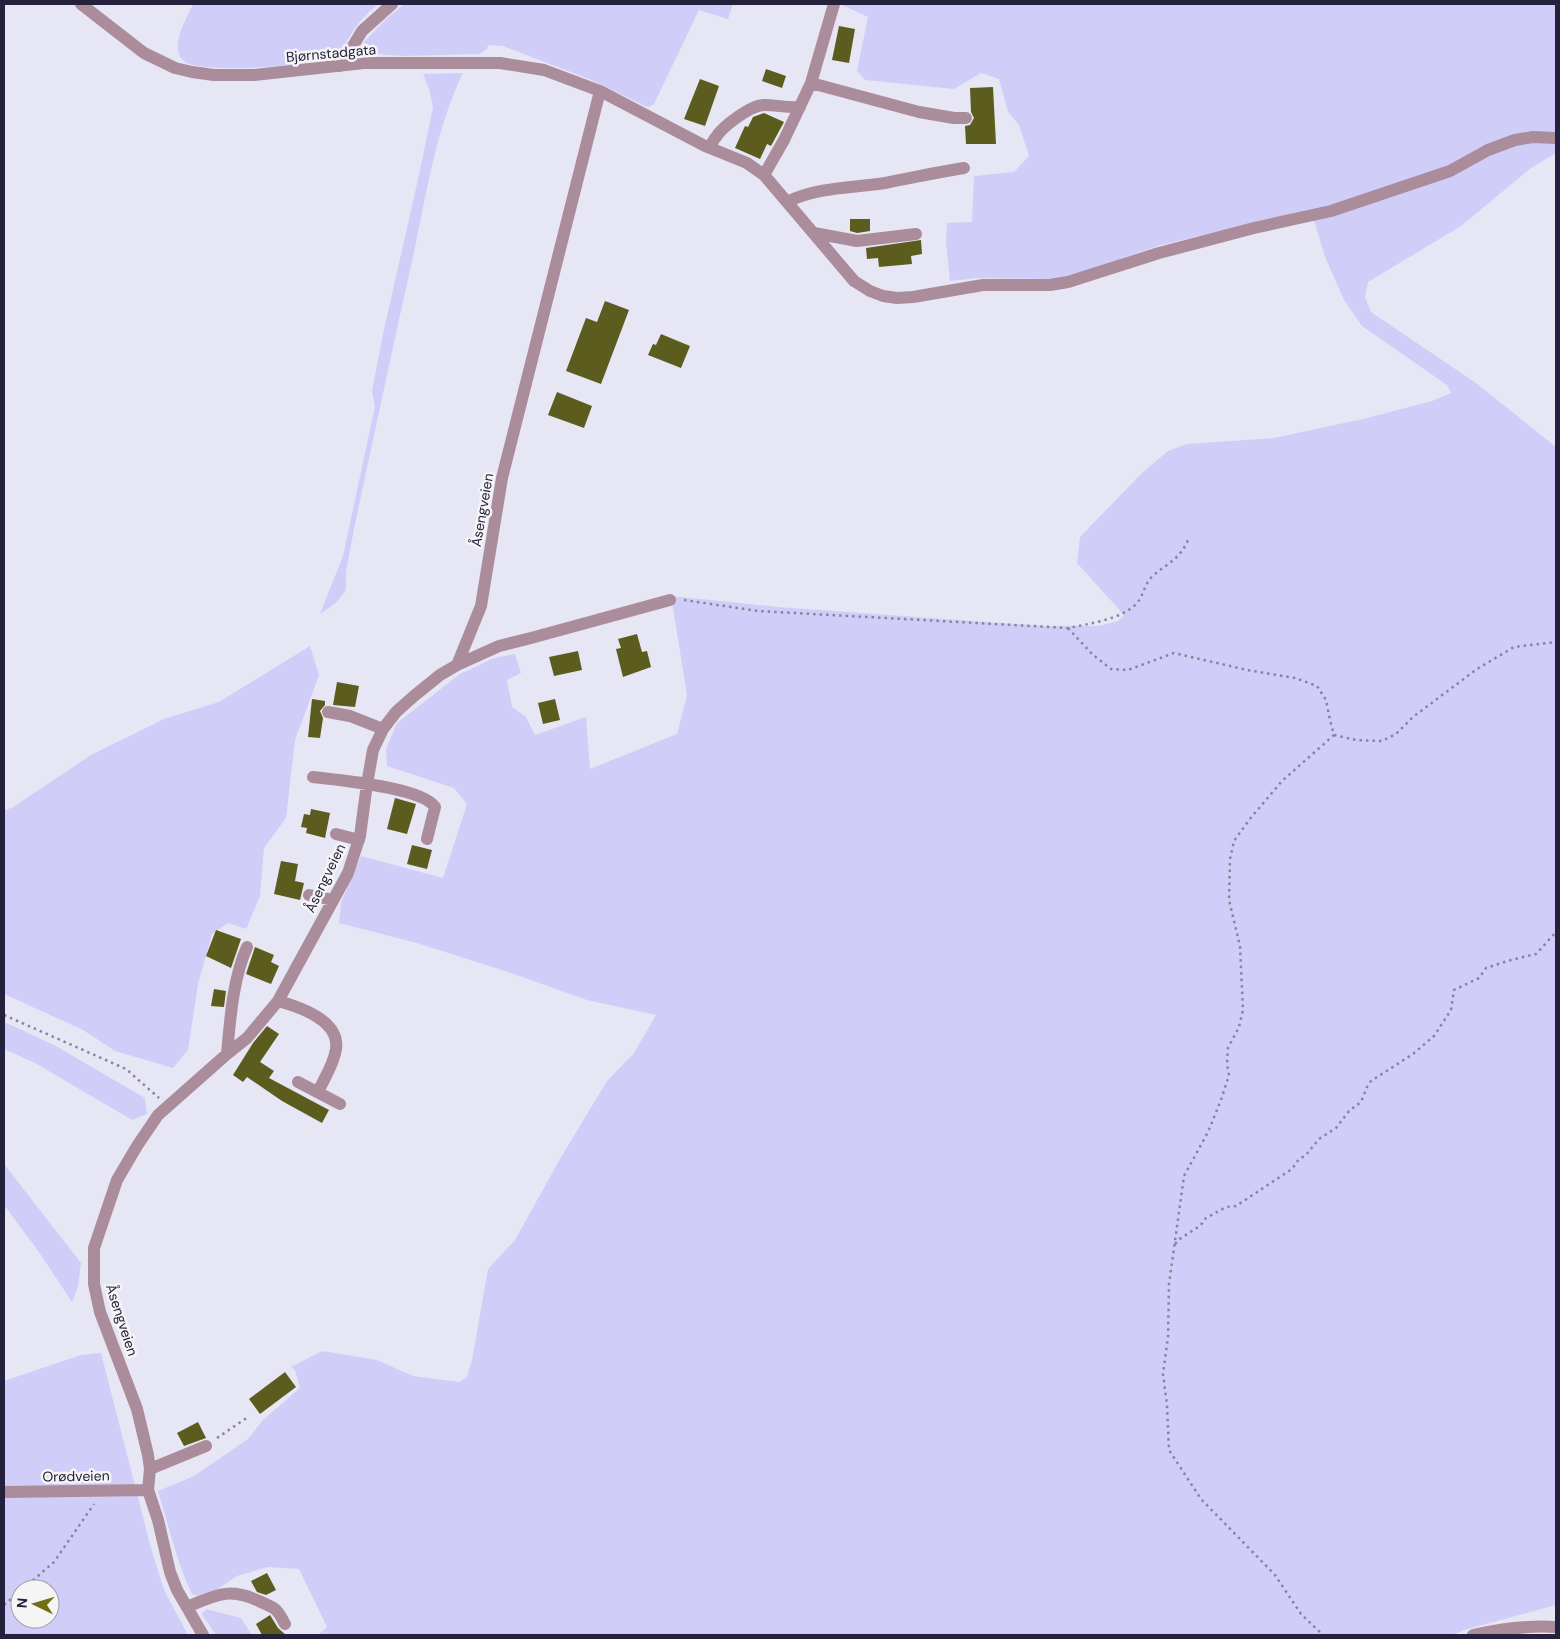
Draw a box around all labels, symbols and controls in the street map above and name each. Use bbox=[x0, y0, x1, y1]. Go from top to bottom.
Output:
street label: Bjørnstadgata bbox=[285, 40, 377, 66]
street label: Åsengveien bbox=[467, 472, 497, 548]
street label: Åsengveien bbox=[301, 841, 349, 915]
street label: Åsengveien bbox=[102, 1282, 142, 1358]
street label: Orødveien bbox=[42, 1466, 110, 1486]
north arrow bbox=[10, 1579, 60, 1629]
text: N bbox=[13, 1597, 31, 1609]

